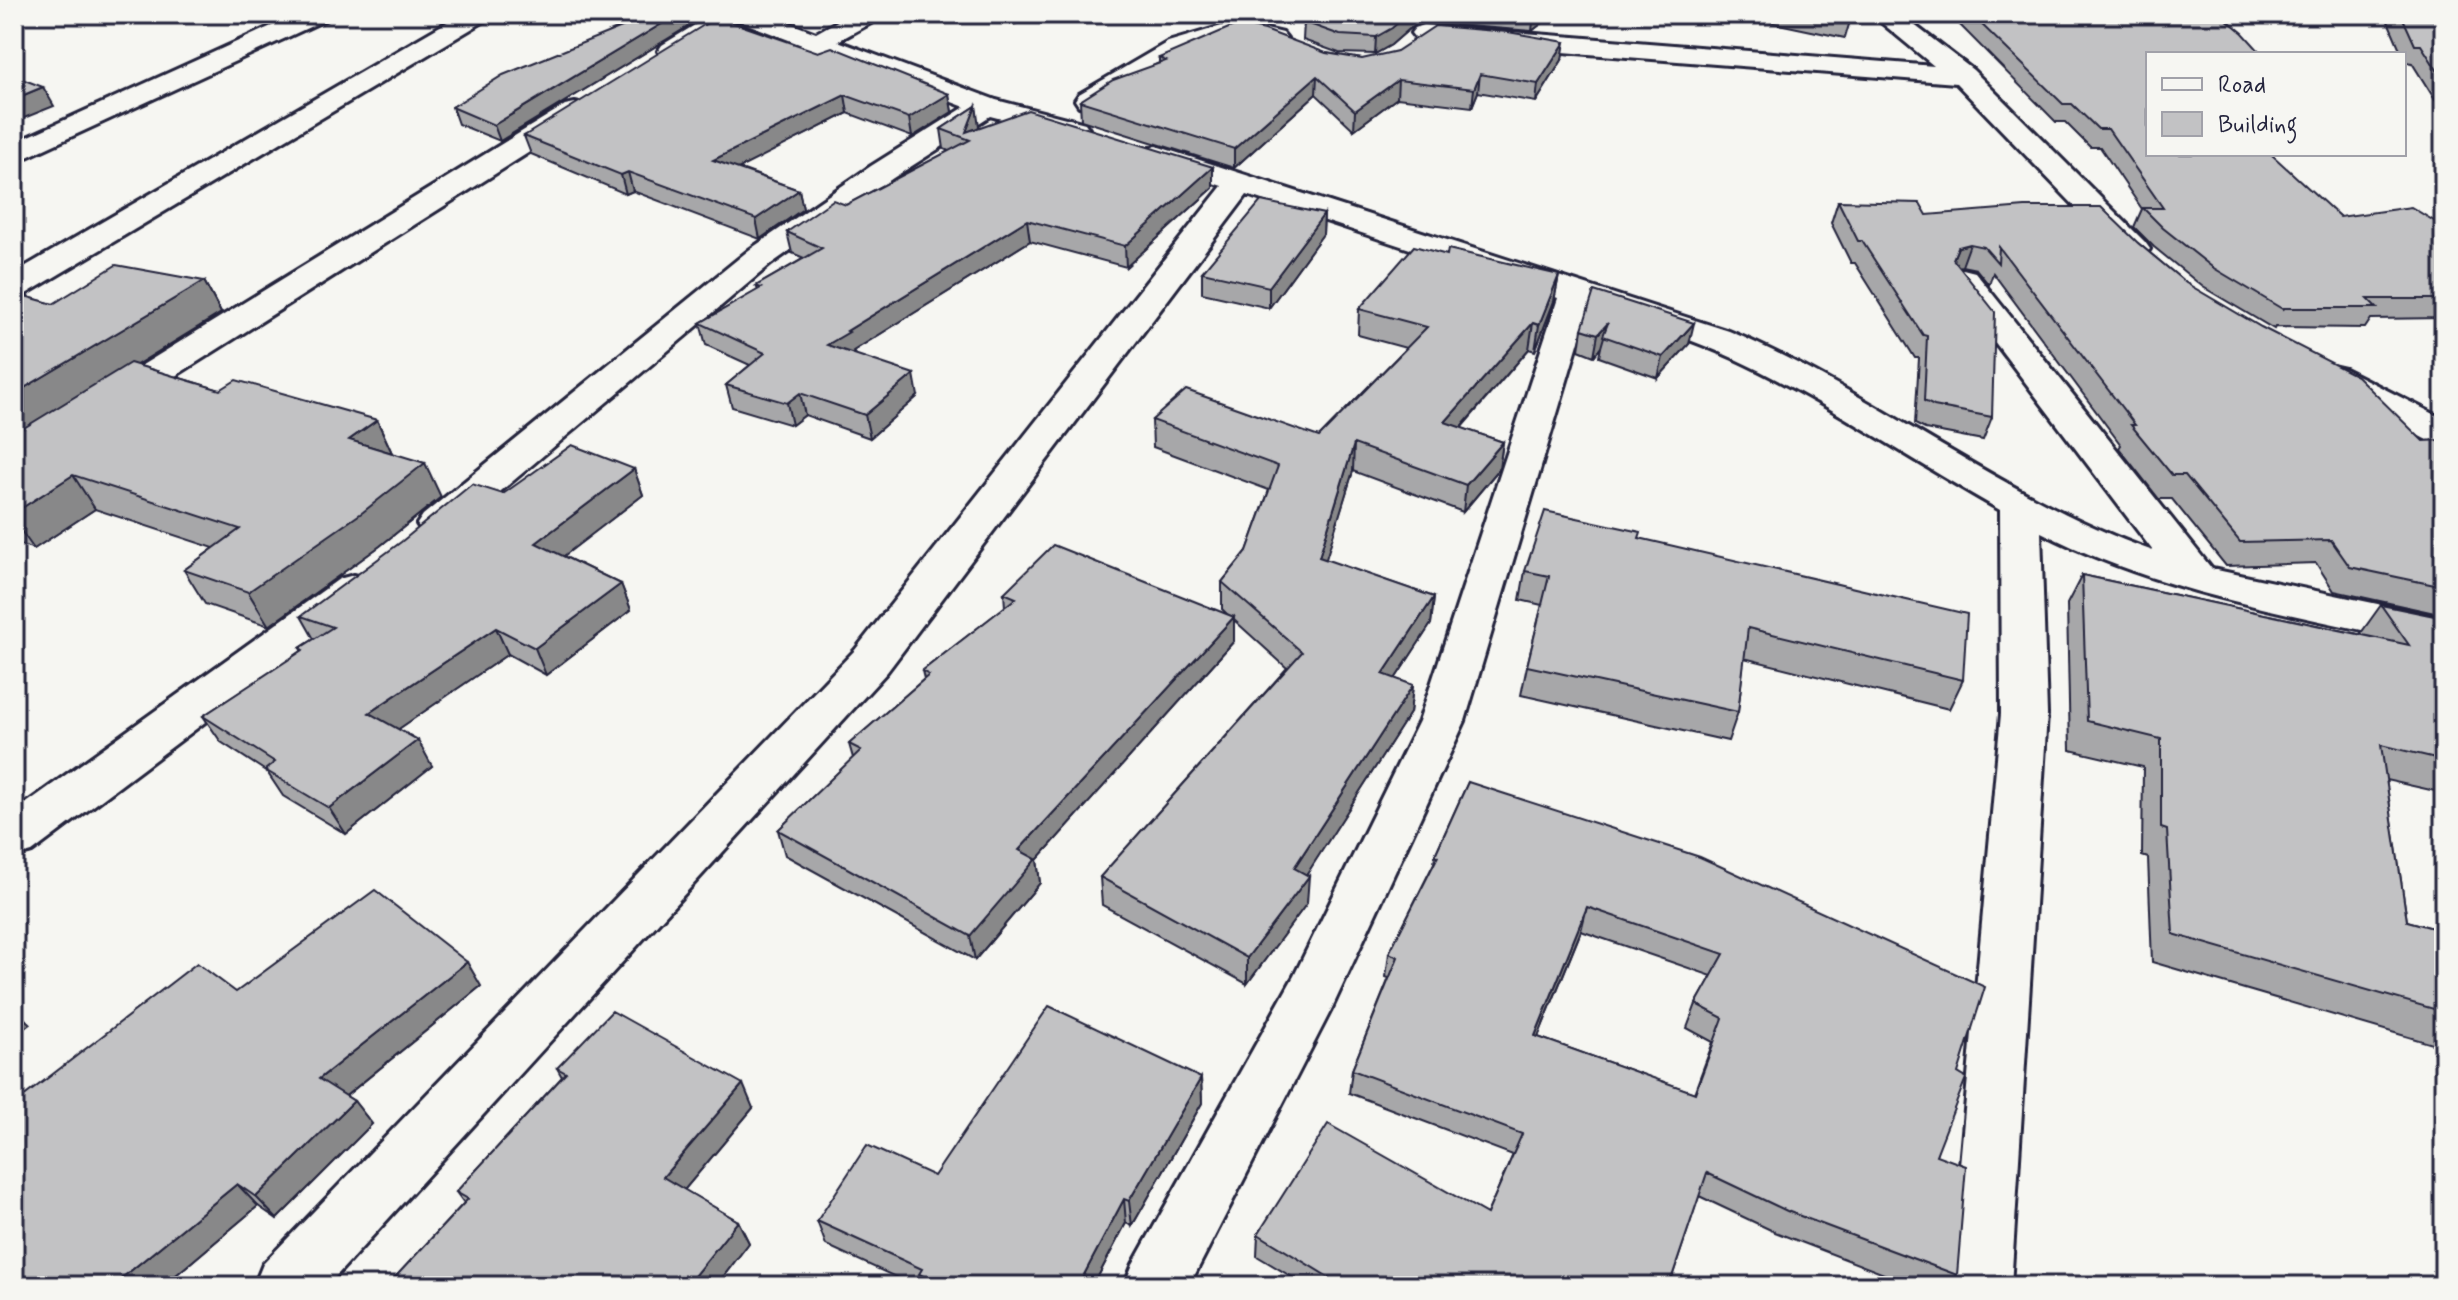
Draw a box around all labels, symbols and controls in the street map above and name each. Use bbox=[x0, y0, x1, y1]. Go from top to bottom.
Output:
legend bbox=[2146, 52, 2406, 156]
text: Road bbox=[2218, 70, 2266, 101]
text: Building bbox=[2218, 110, 2298, 144]

